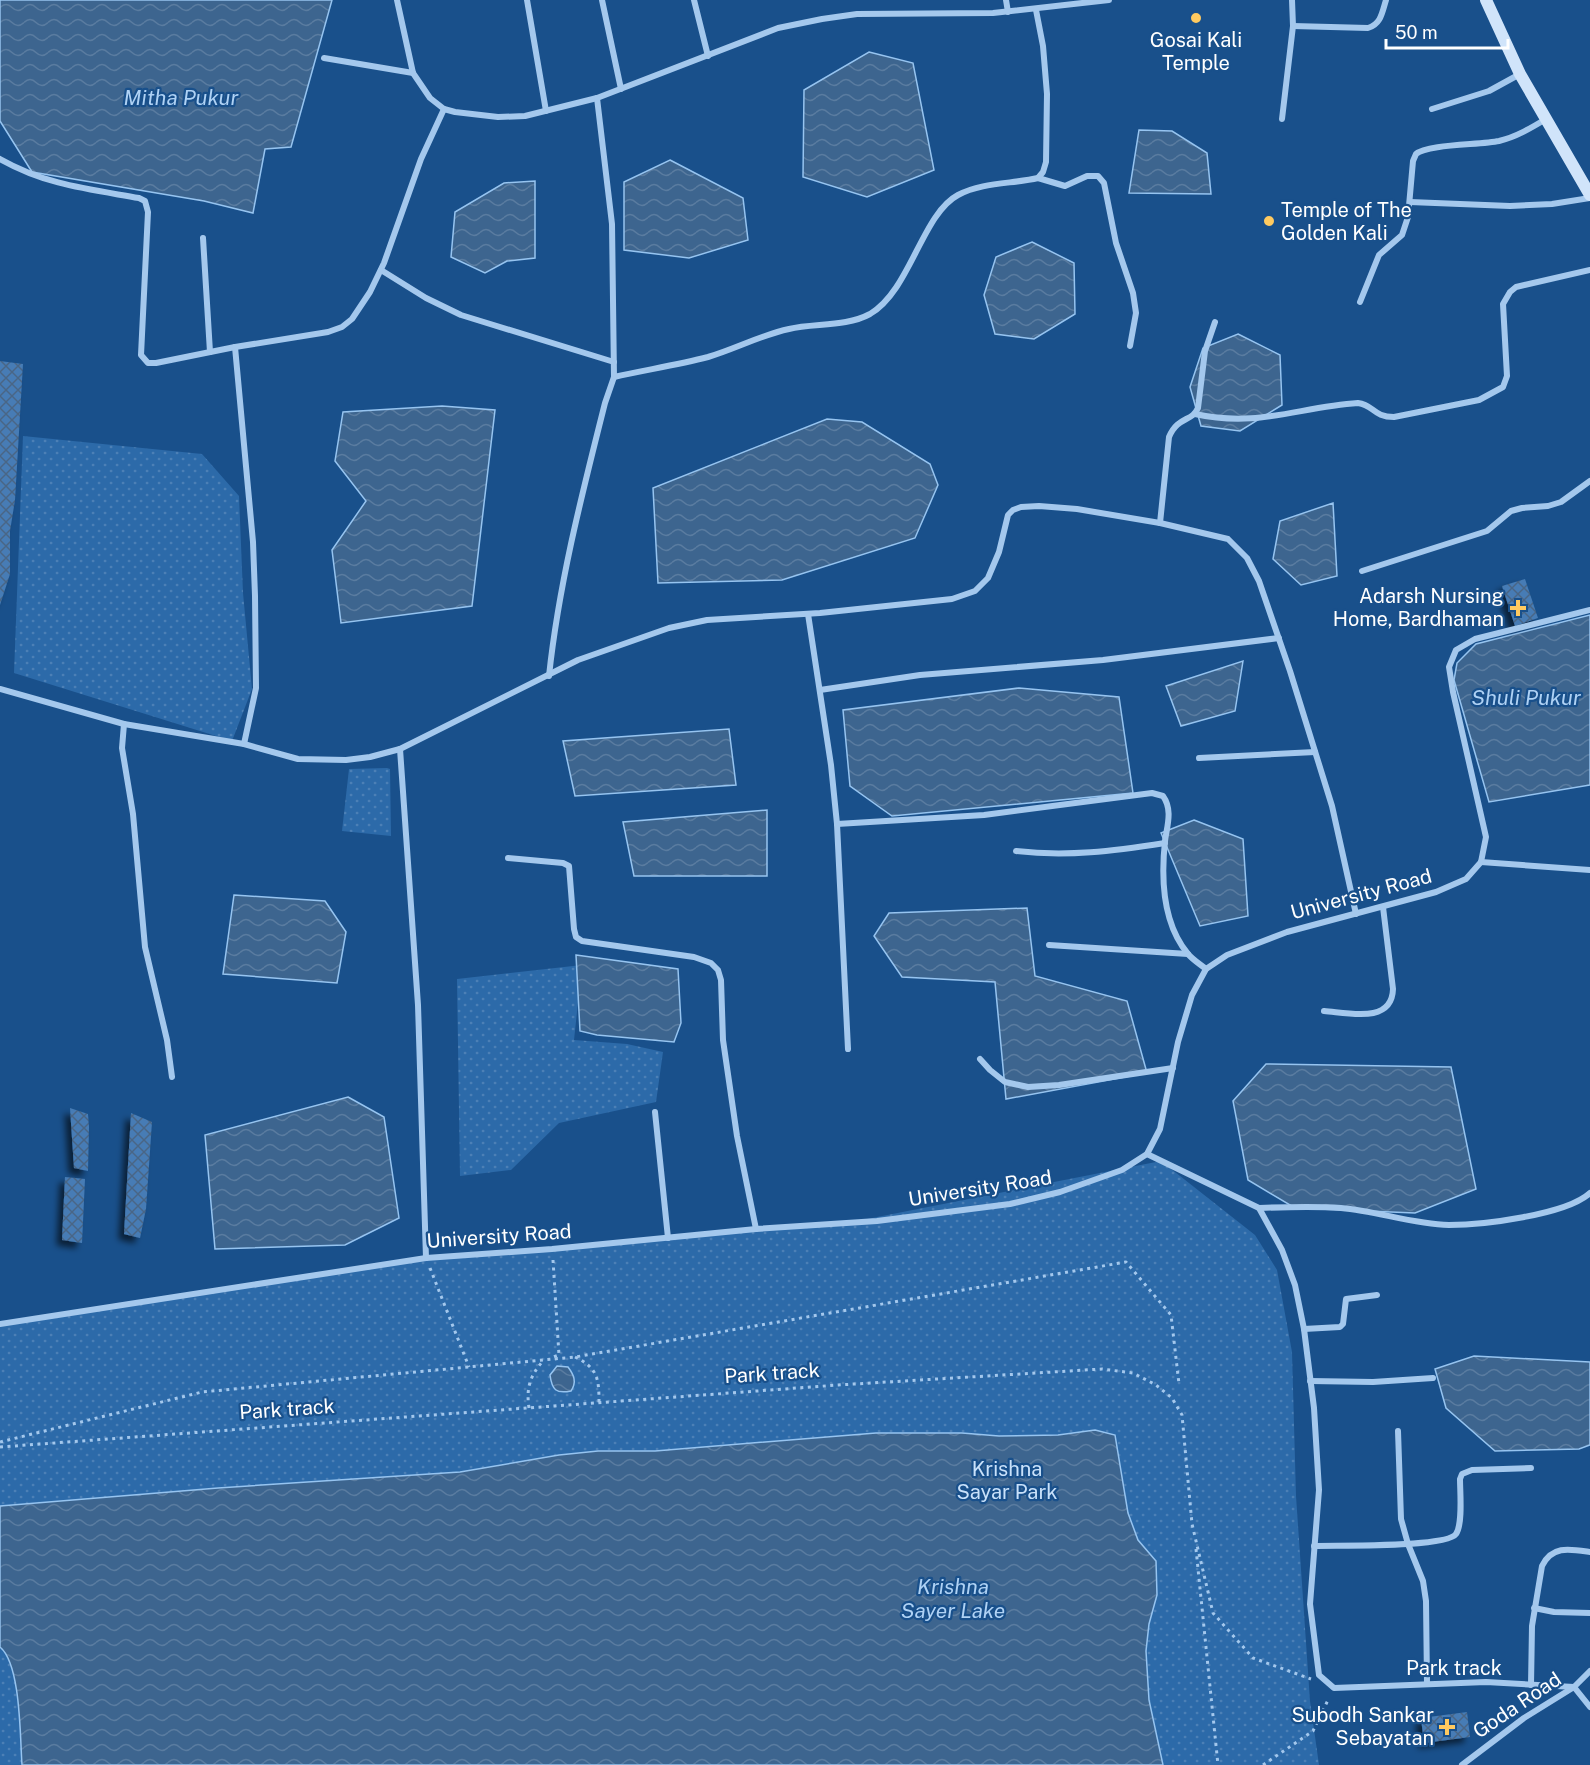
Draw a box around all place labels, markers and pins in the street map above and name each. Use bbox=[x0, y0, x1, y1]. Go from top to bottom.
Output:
marker: Gosai Kali Temple bbox=[1189, 11, 1203, 25]
place label: Gosai Kali Temple bbox=[1150, 28, 1242, 75]
place label: Temple of The Golden Kali bbox=[1281, 198, 1412, 245]
marker: Temple of The Golden Kali bbox=[1262, 214, 1276, 228]
place label: Adarsh Nursing Home, Bardhaman bbox=[1333, 584, 1504, 631]
marker: Adarsh Nursing Home, Bardhaman bbox=[1509, 599, 1527, 617]
place label: Subodh Sankar Sebayatan bbox=[1291, 1703, 1434, 1750]
marker: Subodh Sankar Sebayatan bbox=[1438, 1718, 1456, 1736]

